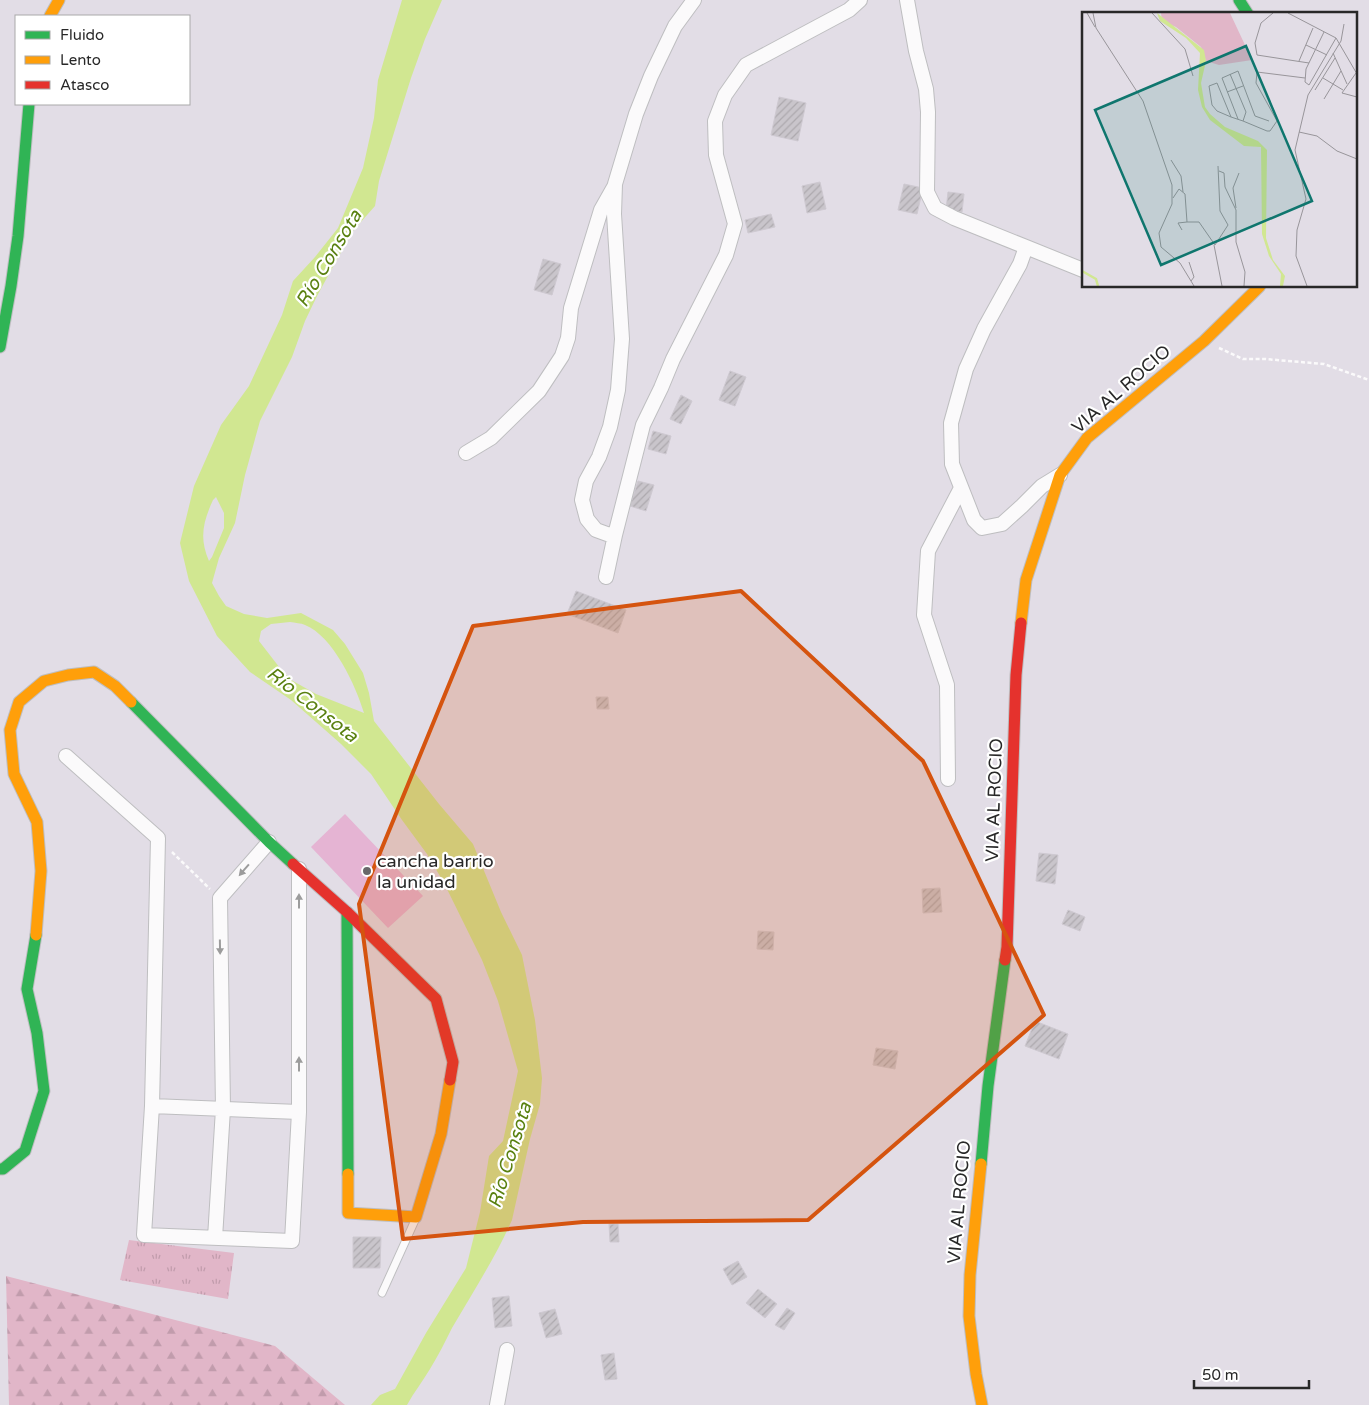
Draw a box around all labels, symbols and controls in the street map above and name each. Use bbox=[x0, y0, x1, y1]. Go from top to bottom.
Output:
inset map bbox=[1082, 12, 1356, 288]
legend bbox=[15, 15, 190, 105]
text: Fluido bbox=[60, 26, 104, 44]
text: Lento bbox=[60, 51, 101, 69]
text: Atasco bbox=[60, 76, 109, 94]
water label: Río Consota bbox=[291, 205, 367, 311]
street label: VIA AL ROCIO bbox=[1067, 340, 1175, 438]
water label: Río Consota bbox=[263, 662, 363, 748]
street label: VIA AL ROCIO bbox=[981, 738, 1007, 862]
place label: cancha barrio la unidad bbox=[377, 850, 494, 893]
one-way arrow bbox=[238, 864, 250, 876]
marker: cancha barrio la unidad bbox=[361, 865, 373, 877]
one-way arrow bbox=[295, 893, 303, 909]
one-way arrow bbox=[217, 939, 225, 955]
one-way arrow bbox=[295, 1055, 303, 1071]
water label: Río Consota bbox=[483, 1099, 537, 1211]
street label: VIA AL ROCIO bbox=[943, 1139, 975, 1265]
scale bar bbox=[1194, 1358, 1309, 1390]
text: 50 m bbox=[1202, 1366, 1239, 1384]

